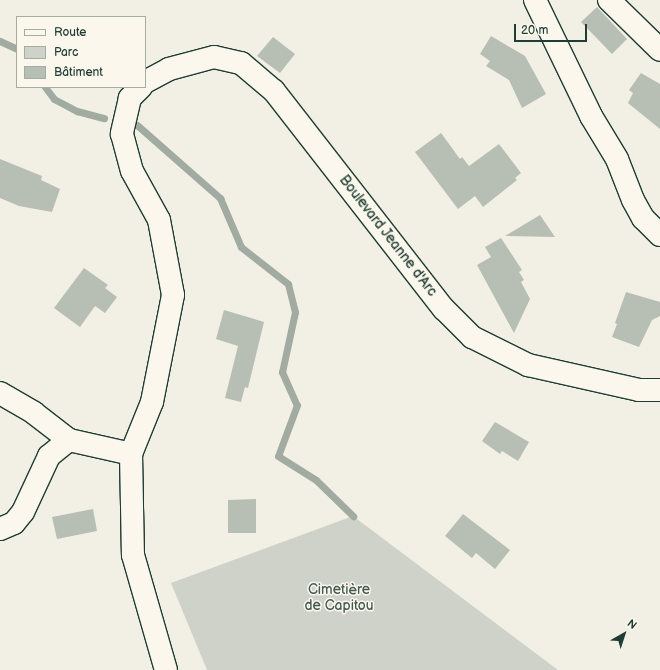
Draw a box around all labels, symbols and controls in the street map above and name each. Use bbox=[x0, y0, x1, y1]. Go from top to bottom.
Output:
legend bbox=[16, 16, 146, 88]
scale bar bbox=[516, 16, 589, 42]
text: 20 m bbox=[521, 23, 548, 38]
text: Route bbox=[54, 25, 86, 40]
text: Parc bbox=[54, 45, 78, 60]
text: Bâtiment bbox=[54, 65, 103, 80]
street label: Boulevard Jeanne d'Arc bbox=[335, 172, 441, 300]
park label: Cimetière de Capitou bbox=[305, 582, 373, 614]
north arrow bbox=[604, 614, 644, 654]
text: N bbox=[625, 617, 639, 632]

